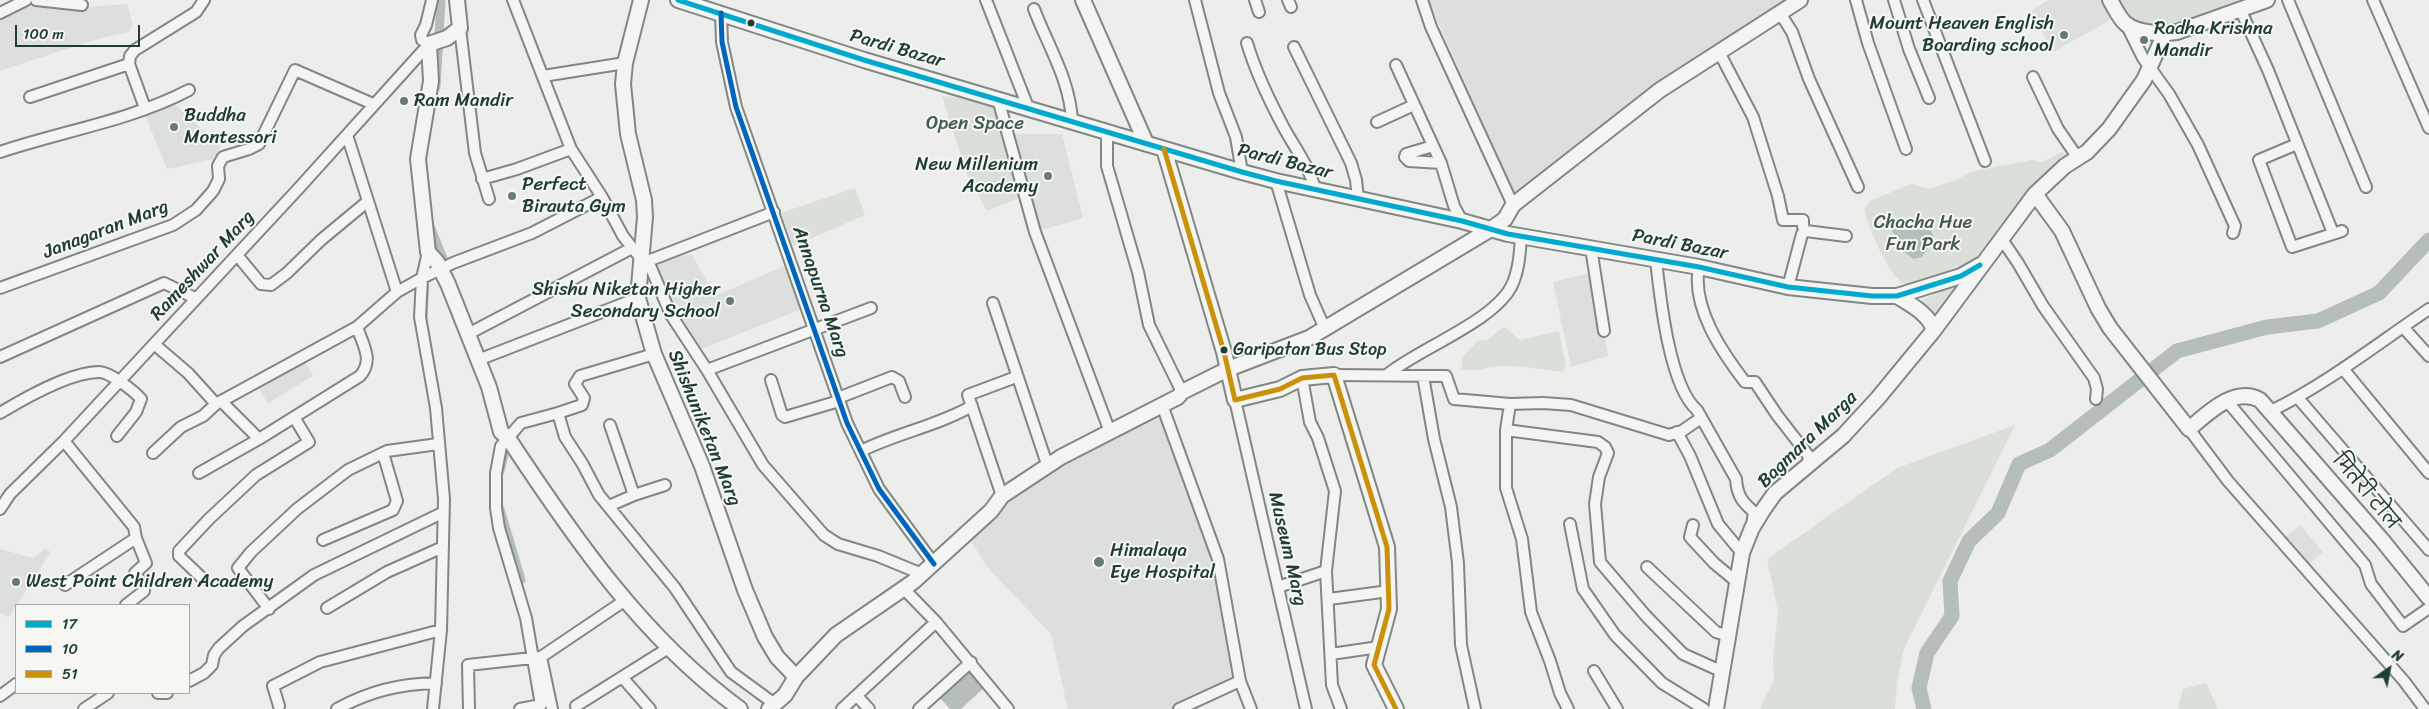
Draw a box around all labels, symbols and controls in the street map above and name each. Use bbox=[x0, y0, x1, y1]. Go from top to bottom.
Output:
place label: Mount Heaven English Boarding school bbox=[1870, 13, 2054, 57]
scale bar bbox=[18, 15, 142, 47]
unlabelled marker bbox=[746, 18, 756, 28]
place label: Radha Krishna Mandir bbox=[2154, 18, 2273, 62]
text: 100 m bbox=[23, 21, 64, 47]
street label: Pardi Bazar bbox=[847, 25, 947, 73]
marker: Mount Heaven English Boarding school bbox=[2058, 29, 2070, 41]
marker: Radha Krishna Mandir bbox=[2138, 34, 2150, 46]
place label: Ram Mandir bbox=[414, 90, 513, 112]
marker: Ram Mandir bbox=[398, 95, 410, 107]
place label: Buddha Montessori bbox=[184, 105, 276, 149]
park label: Open Space bbox=[926, 113, 1024, 135]
marker: Buddha Montessori bbox=[168, 121, 180, 133]
street label: Pardi Bazar bbox=[1235, 139, 1335, 185]
place label: New Millenium Academy bbox=[915, 154, 1038, 198]
marker: New Millenium Academy bbox=[1042, 170, 1054, 182]
place label: Perfect Birauta Gym bbox=[522, 174, 626, 218]
marker: Perfect Birauta Gym bbox=[506, 190, 518, 202]
street label: Janagaran Marg bbox=[40, 196, 172, 264]
street label: Rameshwar Marg bbox=[146, 206, 260, 326]
park label: Chacha Hue Fun Park bbox=[1874, 212, 1972, 256]
street label: Annapurna Marg bbox=[787, 223, 853, 361]
street label: Pardi Bazar bbox=[1630, 225, 1730, 265]
place label: Shishu Niketan Higher Secondary School bbox=[532, 279, 720, 323]
marker: Shishu Niketan Higher Secondary School bbox=[724, 295, 736, 307]
place label: Garipatan Bus Stop bbox=[1233, 339, 1387, 361]
marker: Garipatan Bus Stop bbox=[1219, 345, 1229, 355]
street label: Shishuniketan Marg bbox=[662, 347, 746, 509]
street label: Bagmara Marga bbox=[1754, 387, 1862, 493]
street label: मितेरी टोल bbox=[2327, 450, 2403, 534]
street label: Museum Marg bbox=[1263, 490, 1311, 608]
place label: Himalaya Eye Hospital bbox=[1110, 540, 1215, 584]
marker: Himalaya Eye Hospital bbox=[1092, 555, 1106, 569]
place label: West Point Children Academy bbox=[26, 571, 273, 593]
marker: West Point Children Academy bbox=[10, 576, 22, 588]
legend bbox=[15, 604, 190, 694]
text: 17 bbox=[62, 611, 77, 637]
text: 10 bbox=[62, 636, 78, 662]
text: N bbox=[2387, 643, 2408, 669]
north arrow bbox=[2364, 644, 2414, 694]
text: 51 bbox=[62, 661, 78, 687]

